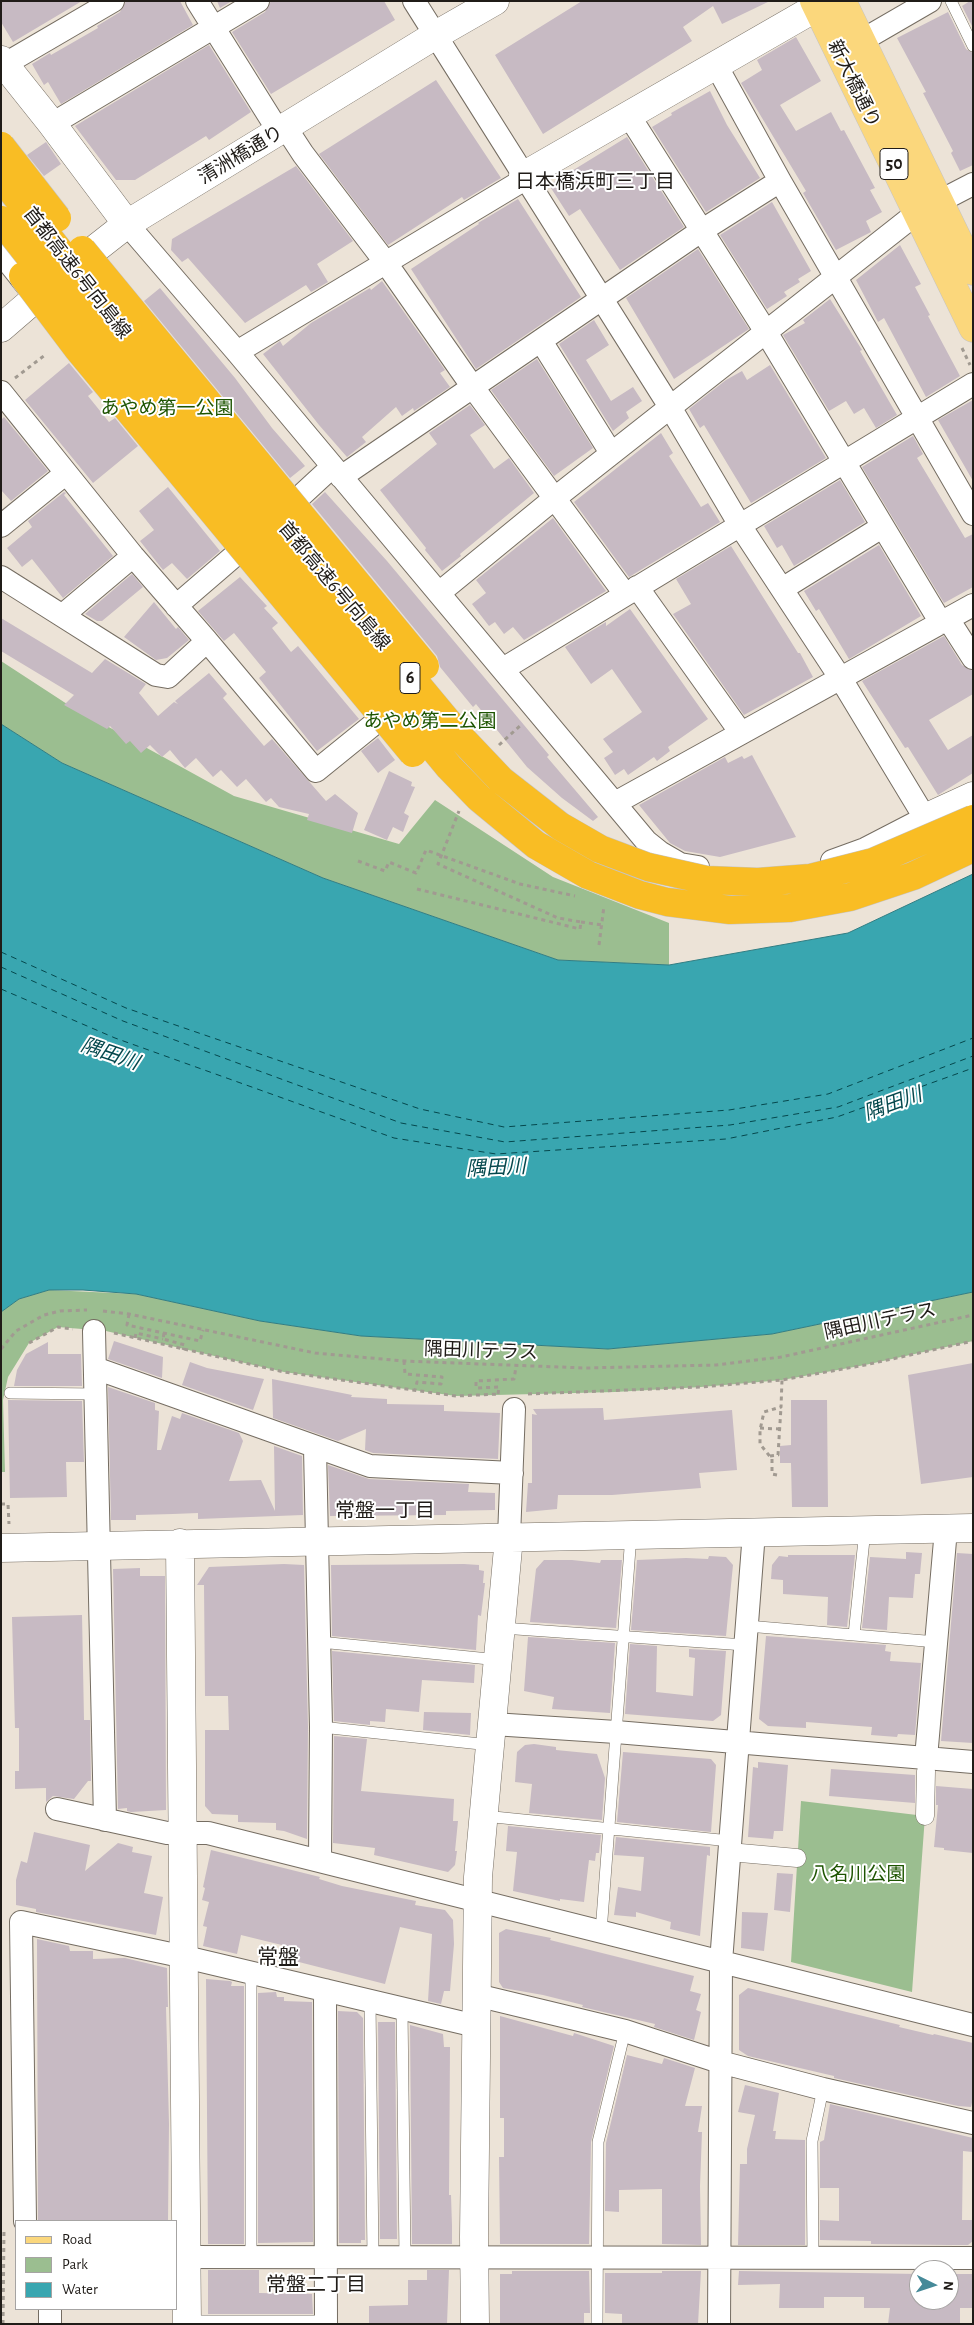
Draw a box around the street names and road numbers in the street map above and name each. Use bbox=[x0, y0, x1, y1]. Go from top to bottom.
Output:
street label: 新大橋通り bbox=[823, 36, 885, 132]
street label: 清洲橋通り bbox=[194, 121, 288, 189]
road number: 50 bbox=[880, 148, 908, 180]
street label: 首都高速6号向島線 bbox=[18, 203, 136, 343]
street label: 首都高速6号向島線 bbox=[274, 517, 394, 655]
road number: 6 bbox=[400, 662, 420, 694]
street label: 隅田川テラス bbox=[822, 1298, 938, 1344]
street label: 隅田川テラス bbox=[424, 1338, 538, 1364]

